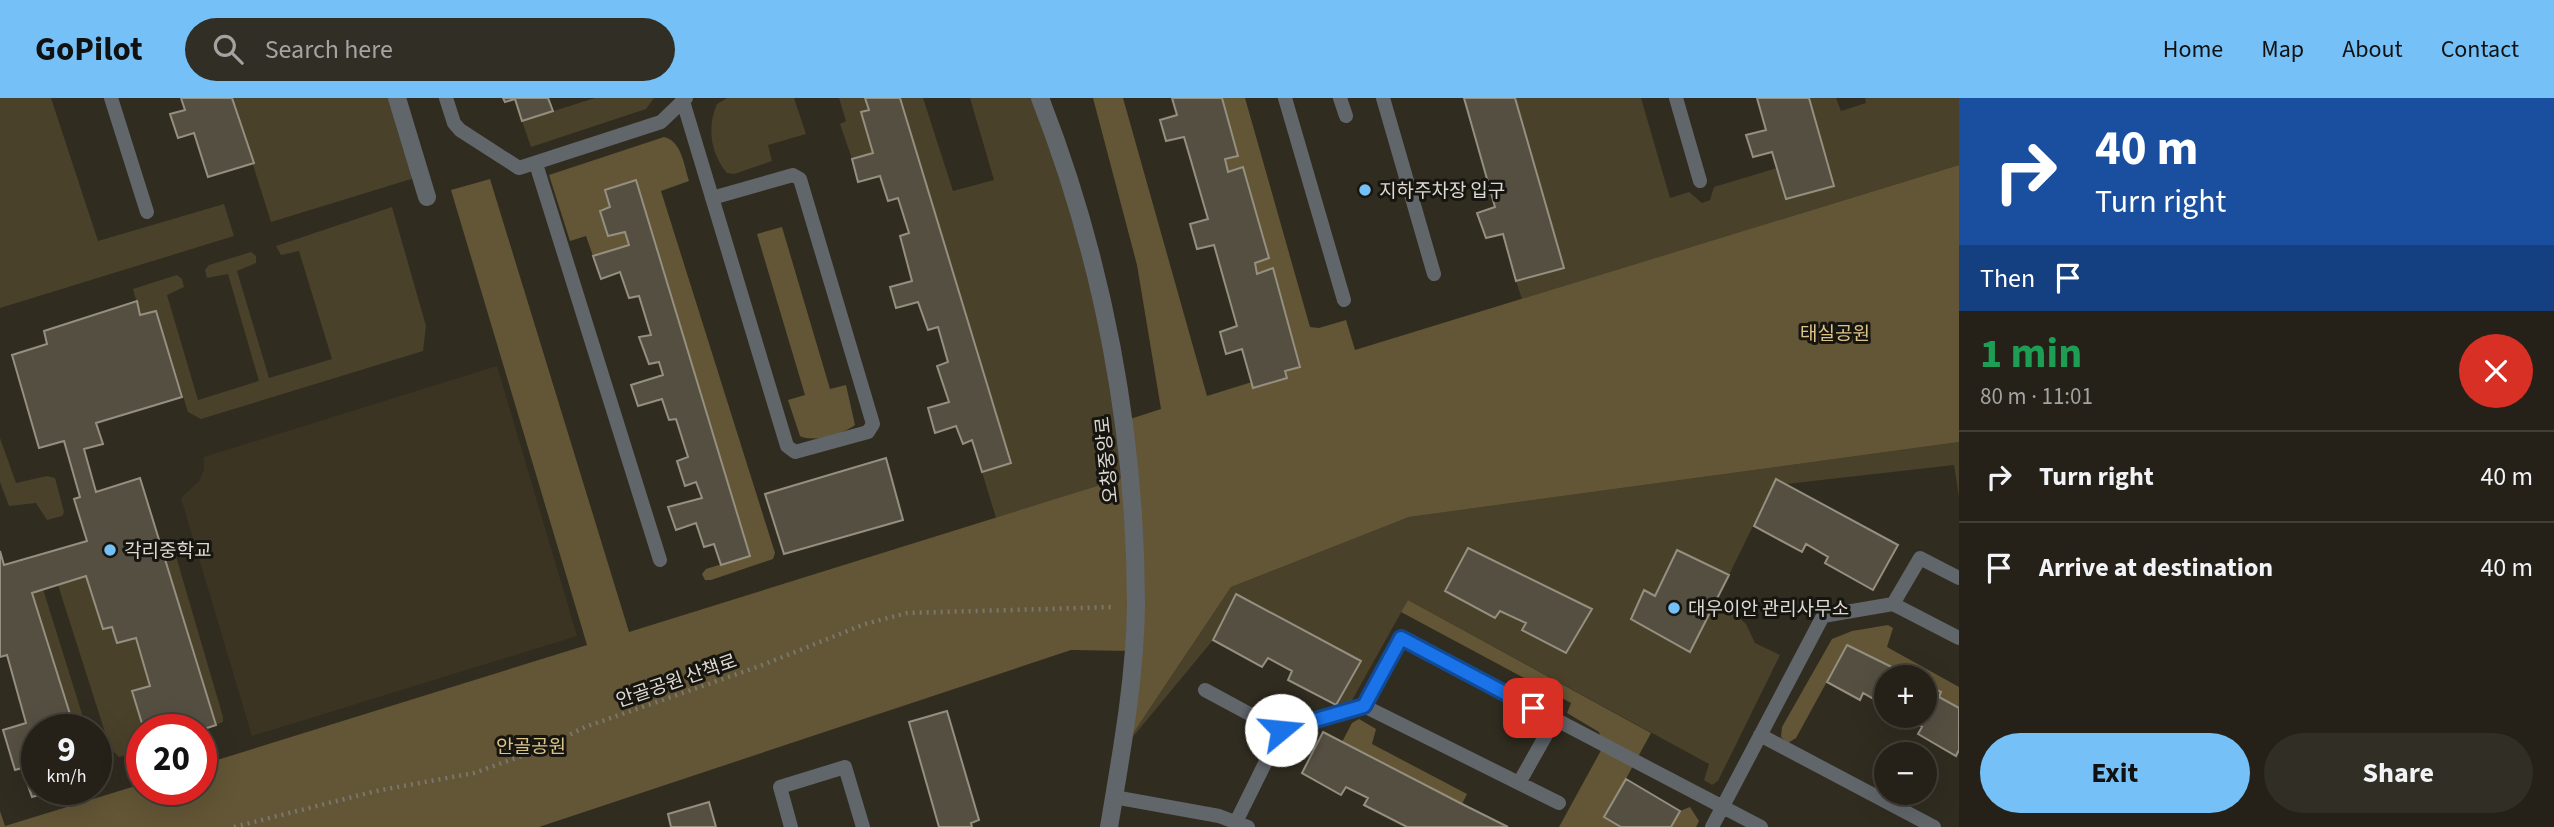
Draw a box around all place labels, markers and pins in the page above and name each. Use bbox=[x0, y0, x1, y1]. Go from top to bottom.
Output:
place label: 지하주차장 입구 bbox=[1379, 178, 1505, 205]
marker: 지하주차장 입구 bbox=[1357, 182, 1373, 198]
place label: 각리중학교 bbox=[124, 538, 211, 565]
marker: 각리중학교 bbox=[102, 542, 118, 558]
place label: 대우이안 관리사무소 bbox=[1688, 596, 1849, 623]
marker: 대우이안 관리사무소 bbox=[1666, 600, 1682, 616]
pin bbox=[1503, 678, 1563, 738]

